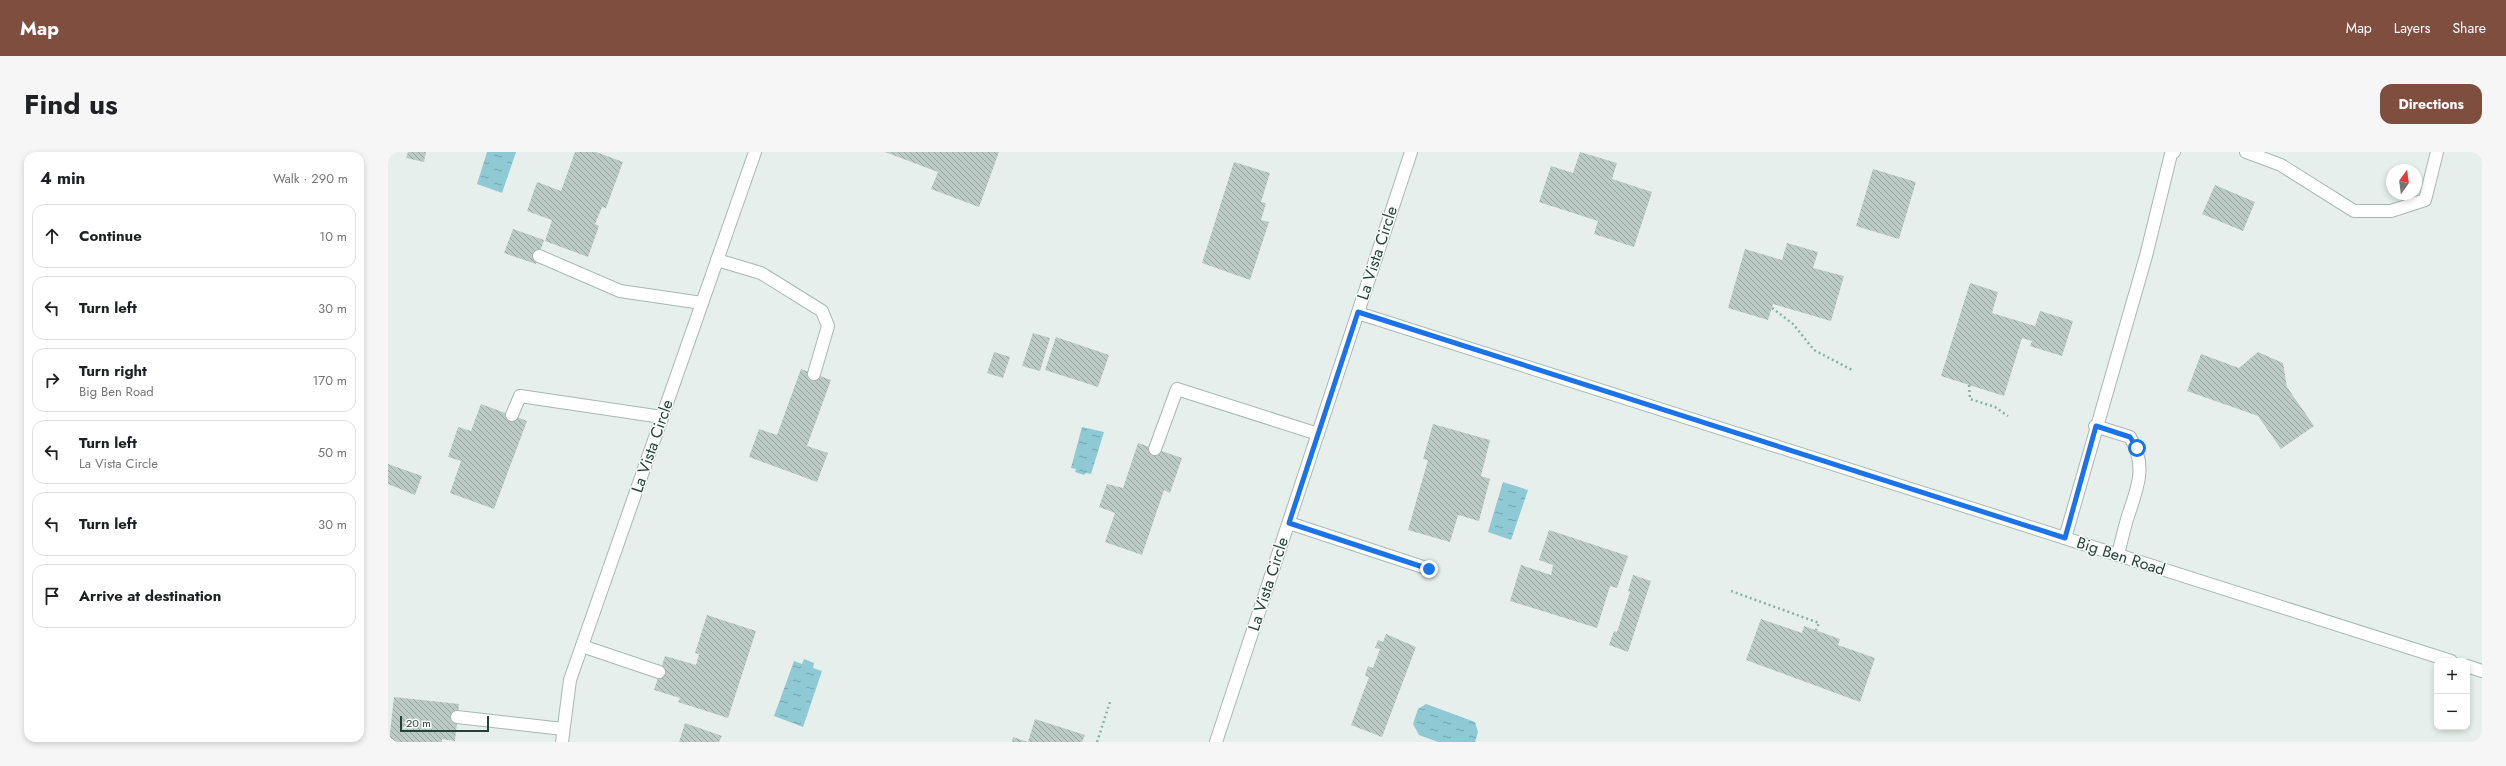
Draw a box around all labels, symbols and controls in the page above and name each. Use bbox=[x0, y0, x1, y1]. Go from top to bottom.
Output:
text: Map bbox=[20, 15, 59, 42]
text: Map bbox=[2346, 18, 2372, 38]
text: Layers bbox=[2394, 18, 2430, 38]
text: Share bbox=[2452, 18, 2486, 38]
text: Find us bbox=[24, 84, 118, 125]
button: Directions bbox=[2380, 84, 2482, 124]
north arrow bbox=[2386, 164, 2422, 200]
text: 4 min bbox=[40, 166, 85, 190]
text: Walk · 290 m bbox=[273, 169, 348, 188]
street label: La Vista Circle bbox=[1351, 203, 1403, 303]
icon: ahead bbox=[41, 225, 63, 247]
text: Continue bbox=[79, 225, 142, 247]
text: 10 m bbox=[319, 227, 347, 246]
icon: left bbox=[41, 297, 63, 319]
text: Turn left bbox=[79, 297, 137, 319]
text: 30 m bbox=[318, 299, 347, 318]
text: Turn right bbox=[79, 360, 147, 382]
icon: right bbox=[41, 369, 63, 391]
text: 170 m bbox=[312, 371, 347, 390]
text: Big Ben Road bbox=[79, 382, 154, 401]
street label: La Vista Circle bbox=[625, 396, 679, 496]
text: Turn left bbox=[79, 432, 137, 454]
route start bbox=[2128, 439, 2146, 457]
icon: left bbox=[41, 441, 63, 463]
text: 50 m bbox=[318, 443, 347, 462]
text: La Vista Circle bbox=[79, 454, 158, 473]
icon: left bbox=[41, 513, 63, 535]
text: Turn left bbox=[79, 513, 137, 535]
text: 30 m bbox=[318, 515, 347, 534]
street label: Big Ben Road bbox=[2074, 531, 2168, 581]
street label: La Vista Circle bbox=[1242, 534, 1294, 634]
route end bbox=[1420, 560, 1438, 578]
icon: arrive bbox=[41, 585, 63, 607]
text: Arrive at destination bbox=[79, 585, 221, 607]
map controls bbox=[2434, 658, 2470, 730]
button: + bbox=[2434, 658, 2470, 694]
button: − bbox=[2434, 694, 2470, 730]
scale bar bbox=[400, 714, 489, 733]
text: 20 m bbox=[406, 715, 431, 731]

